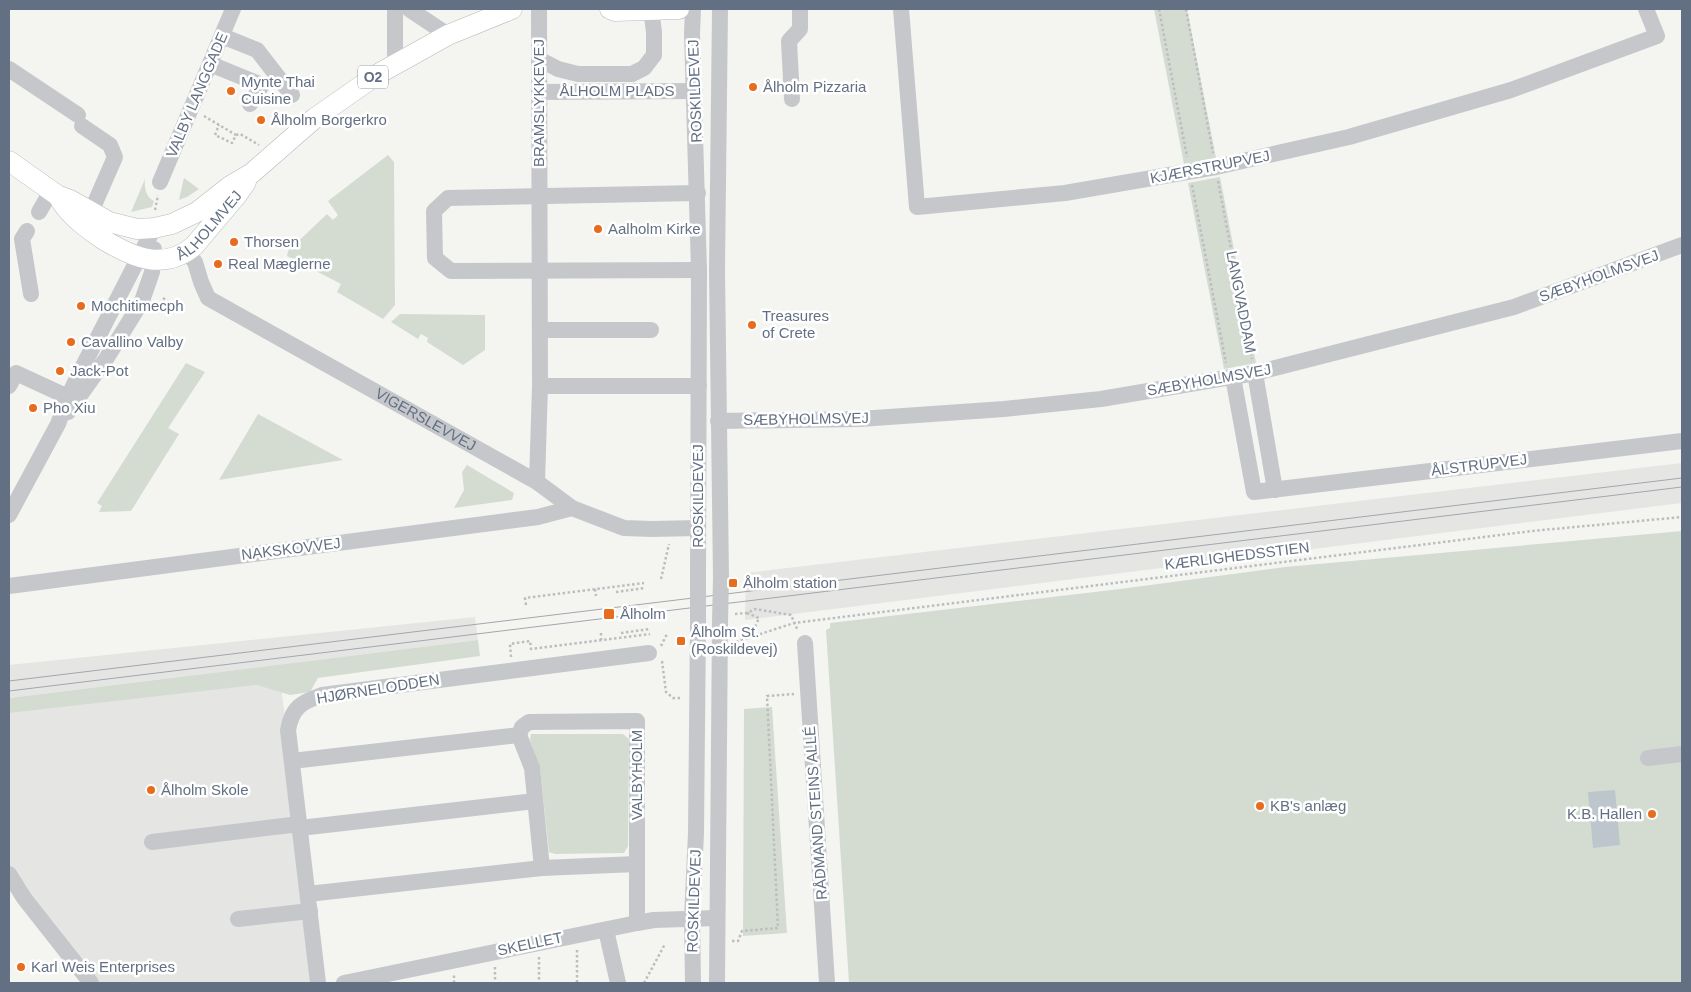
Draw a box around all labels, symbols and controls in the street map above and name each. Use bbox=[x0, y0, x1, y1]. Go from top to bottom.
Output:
street label: VALBY LANGGADE bbox=[162, 30, 231, 160]
street label: BRAMSLYKKEVEJ bbox=[530, 39, 547, 167]
street label: ROSKILDEVEJ bbox=[684, 39, 705, 143]
road number: O2 bbox=[358, 66, 388, 88]
place label: Mynte Thai Cuisine bbox=[241, 73, 315, 107]
place label: Ålholm Pizzaria bbox=[763, 78, 867, 95]
marker: Ålholm Pizzaria bbox=[747, 81, 759, 93]
street label: ÅLHOLM PLADS bbox=[559, 82, 675, 99]
marker: Mynte Thai Cuisine bbox=[225, 85, 237, 97]
place label: Ålholm Borgerkro bbox=[271, 111, 387, 128]
marker: Ålholm Borgerkro bbox=[255, 114, 267, 126]
street label: KJÆRSTRUPVEJ bbox=[1149, 147, 1271, 186]
street label: ÅLHOLMVEJ bbox=[173, 187, 245, 264]
place label: Aalholm Kirke bbox=[608, 220, 701, 237]
marker: Aalholm Kirke bbox=[592, 223, 604, 235]
place label: Thorsen bbox=[244, 233, 299, 250]
marker: Thorsen bbox=[228, 236, 240, 248]
street label: SÆBYHOLMSVEJ bbox=[1537, 246, 1661, 305]
street label: LANGVADDAM bbox=[1223, 249, 1260, 355]
place label: Real Mæglerne bbox=[228, 255, 331, 272]
marker: Real Mæglerne bbox=[212, 258, 224, 270]
place label: Mochitimecph bbox=[91, 297, 184, 314]
marker: Mochitimecph bbox=[75, 300, 87, 312]
place label: Treasures of Crete bbox=[762, 307, 829, 341]
marker: Treasures of Crete bbox=[746, 319, 758, 331]
place label: Cavallino Valby bbox=[81, 333, 184, 350]
marker: Cavallino Valby bbox=[65, 336, 77, 348]
street label: SÆBYHOLMSVEJ bbox=[1145, 360, 1272, 399]
place label: Jack-Pot bbox=[70, 362, 129, 379]
marker: Jack-Pot bbox=[54, 365, 66, 377]
street label: VIGERSLEVVEJ bbox=[372, 384, 479, 454]
place label: Pho Xiu bbox=[43, 399, 96, 416]
marker: Pho Xiu bbox=[27, 402, 39, 414]
street label: SÆBYHOLMSVEJ bbox=[743, 409, 869, 428]
street label: ROSKILDEVEJ bbox=[689, 444, 706, 548]
street label: ÅLSTRUPVEJ bbox=[1430, 450, 1528, 479]
street label: NAKSKOVVEJ bbox=[240, 534, 342, 563]
street label: KÆRLIGHEDSSTIEN bbox=[1164, 538, 1310, 573]
place label: Ålholm station bbox=[743, 574, 837, 591]
marker: Ålholm station bbox=[727, 577, 739, 589]
place label: Ålholm bbox=[620, 605, 666, 622]
marker: Ålholm bbox=[602, 607, 616, 621]
place label: Ålholm St. (Roskildevej) bbox=[691, 623, 778, 657]
marker: Ålholm St. (Roskildevej) bbox=[675, 635, 687, 647]
street label: HJØRNELODDEN bbox=[315, 670, 441, 707]
street label: RÅDMAND STEINS ALLÉ bbox=[801, 726, 830, 901]
street label: VALBYHOLM bbox=[628, 730, 645, 820]
place label: Ålholm Skole bbox=[161, 781, 249, 798]
marker: Ålholm Skole bbox=[145, 784, 157, 796]
place label: KB's anlæg bbox=[1270, 797, 1346, 814]
marker: KB's anlæg bbox=[1254, 800, 1266, 812]
place label: K.B. Hallen bbox=[1567, 805, 1642, 822]
marker: K.B. Hallen bbox=[1646, 808, 1658, 820]
street label: ROSKILDEVEJ bbox=[683, 849, 704, 953]
street label: SKELLET bbox=[496, 928, 564, 959]
place label: Karl Weis Enterprises bbox=[31, 958, 175, 975]
marker: Karl Weis Enterprises bbox=[15, 961, 27, 973]

